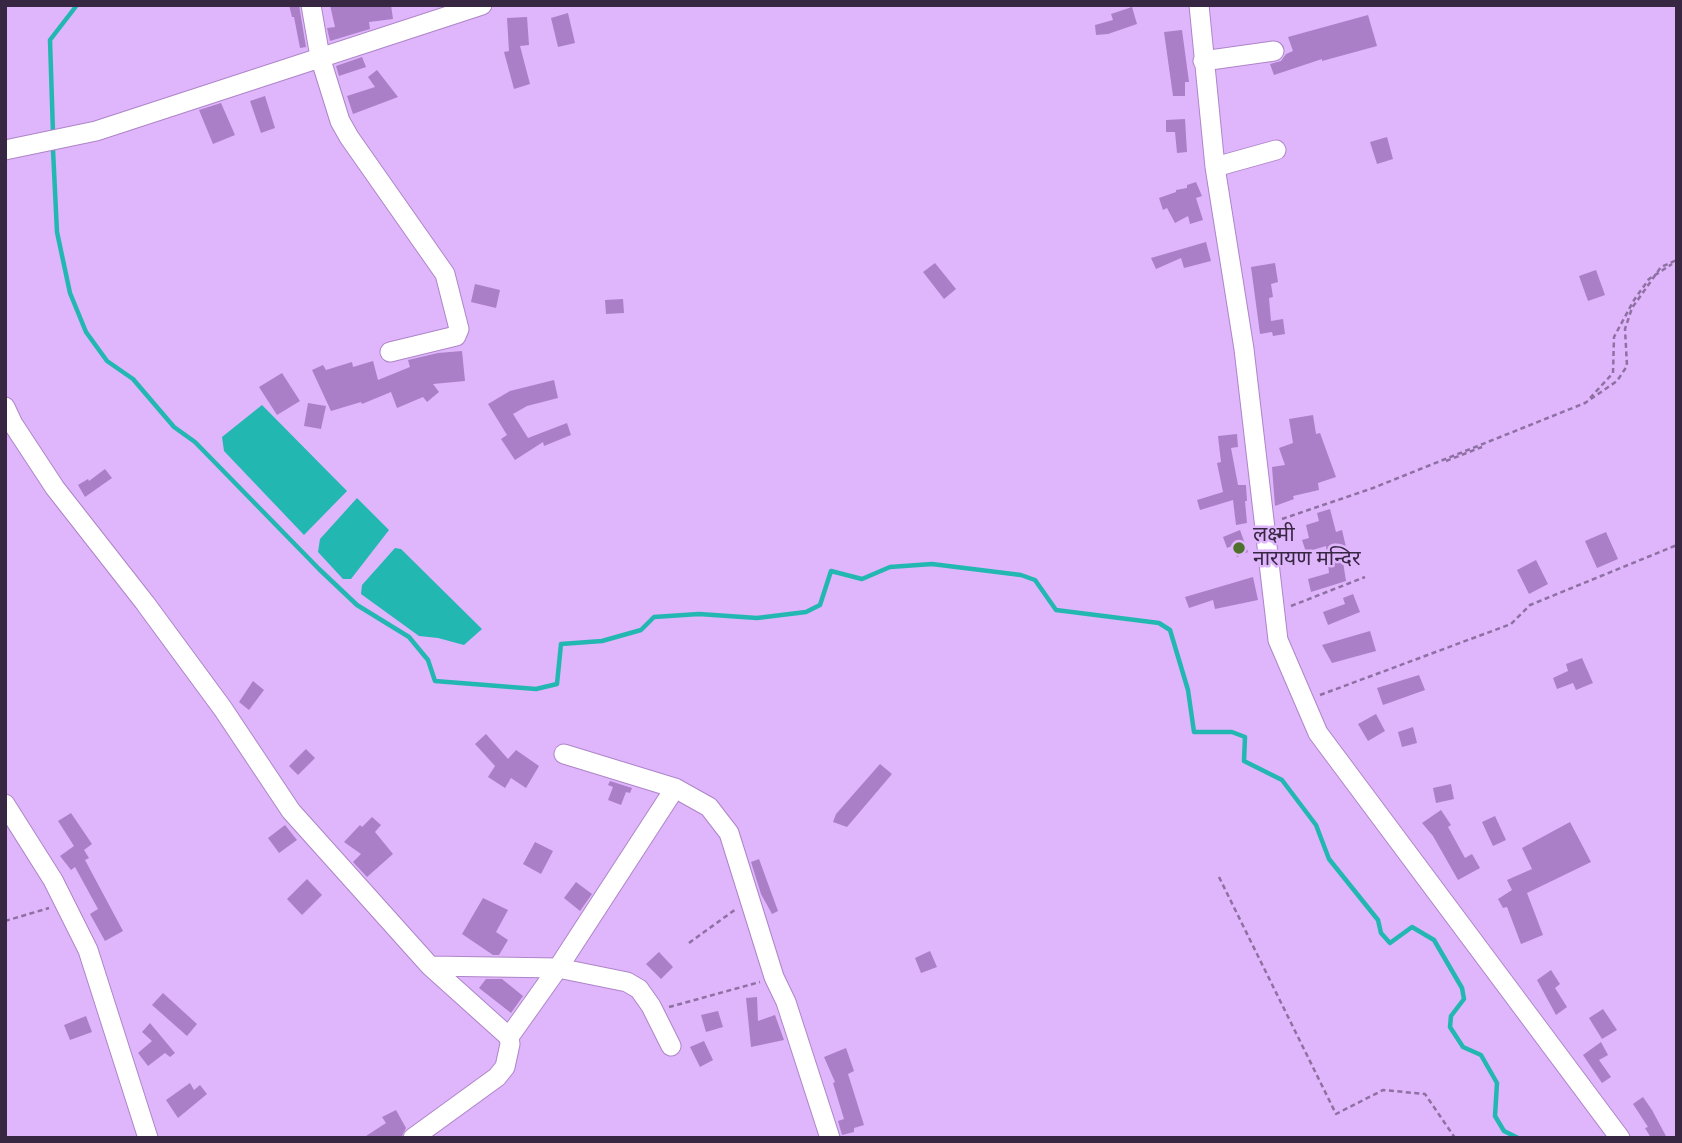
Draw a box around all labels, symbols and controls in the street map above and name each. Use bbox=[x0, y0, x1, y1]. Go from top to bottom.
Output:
place label: लक्ष्मी नारायण मन्दिर bbox=[1253, 523, 1361, 573]
marker: लक्ष्मी नारायण मन्दिर bbox=[1231, 540, 1247, 556]

